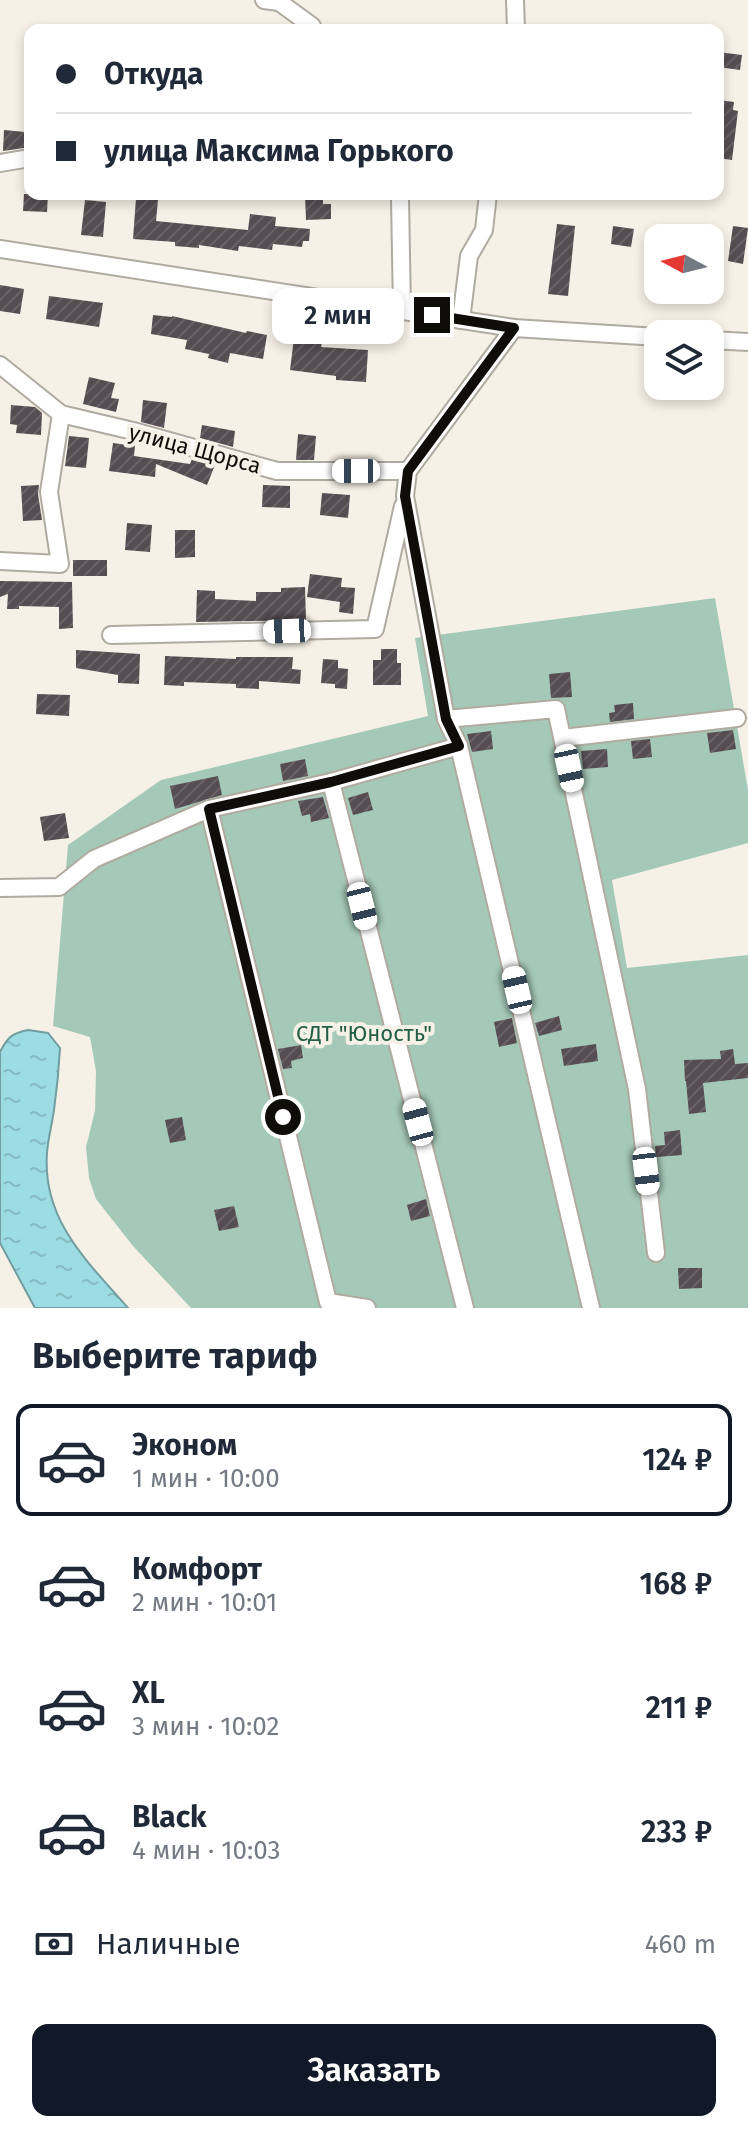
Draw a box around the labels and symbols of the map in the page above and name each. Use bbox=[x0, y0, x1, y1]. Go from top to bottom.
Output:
north arrow bbox=[644, 224, 724, 304]
callout: 2 мин bbox=[272, 287, 404, 343]
route end bbox=[414, 297, 450, 333]
street label: улица Щорса bbox=[126, 418, 264, 480]
car bbox=[332, 459, 380, 483]
car bbox=[263, 618, 311, 644]
car bbox=[552, 742, 586, 794]
car bbox=[345, 880, 379, 932]
car bbox=[500, 964, 534, 1016]
park label: СДТ "Юность" bbox=[296, 1020, 432, 1047]
car bbox=[400, 1096, 436, 1148]
route start bbox=[265, 1099, 301, 1135]
car bbox=[631, 1146, 661, 1196]

